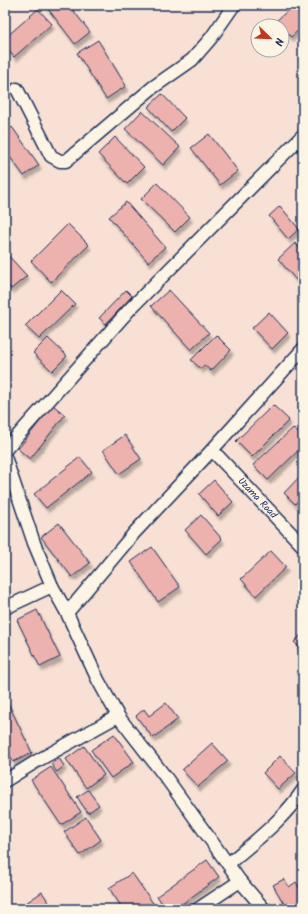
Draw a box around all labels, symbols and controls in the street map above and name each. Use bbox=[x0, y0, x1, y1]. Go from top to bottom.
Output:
north arrow bbox=[250, 18, 290, 58]
text: N bbox=[269, 35, 288, 48]
street label: Uzama Road bbox=[234, 474, 282, 523]

